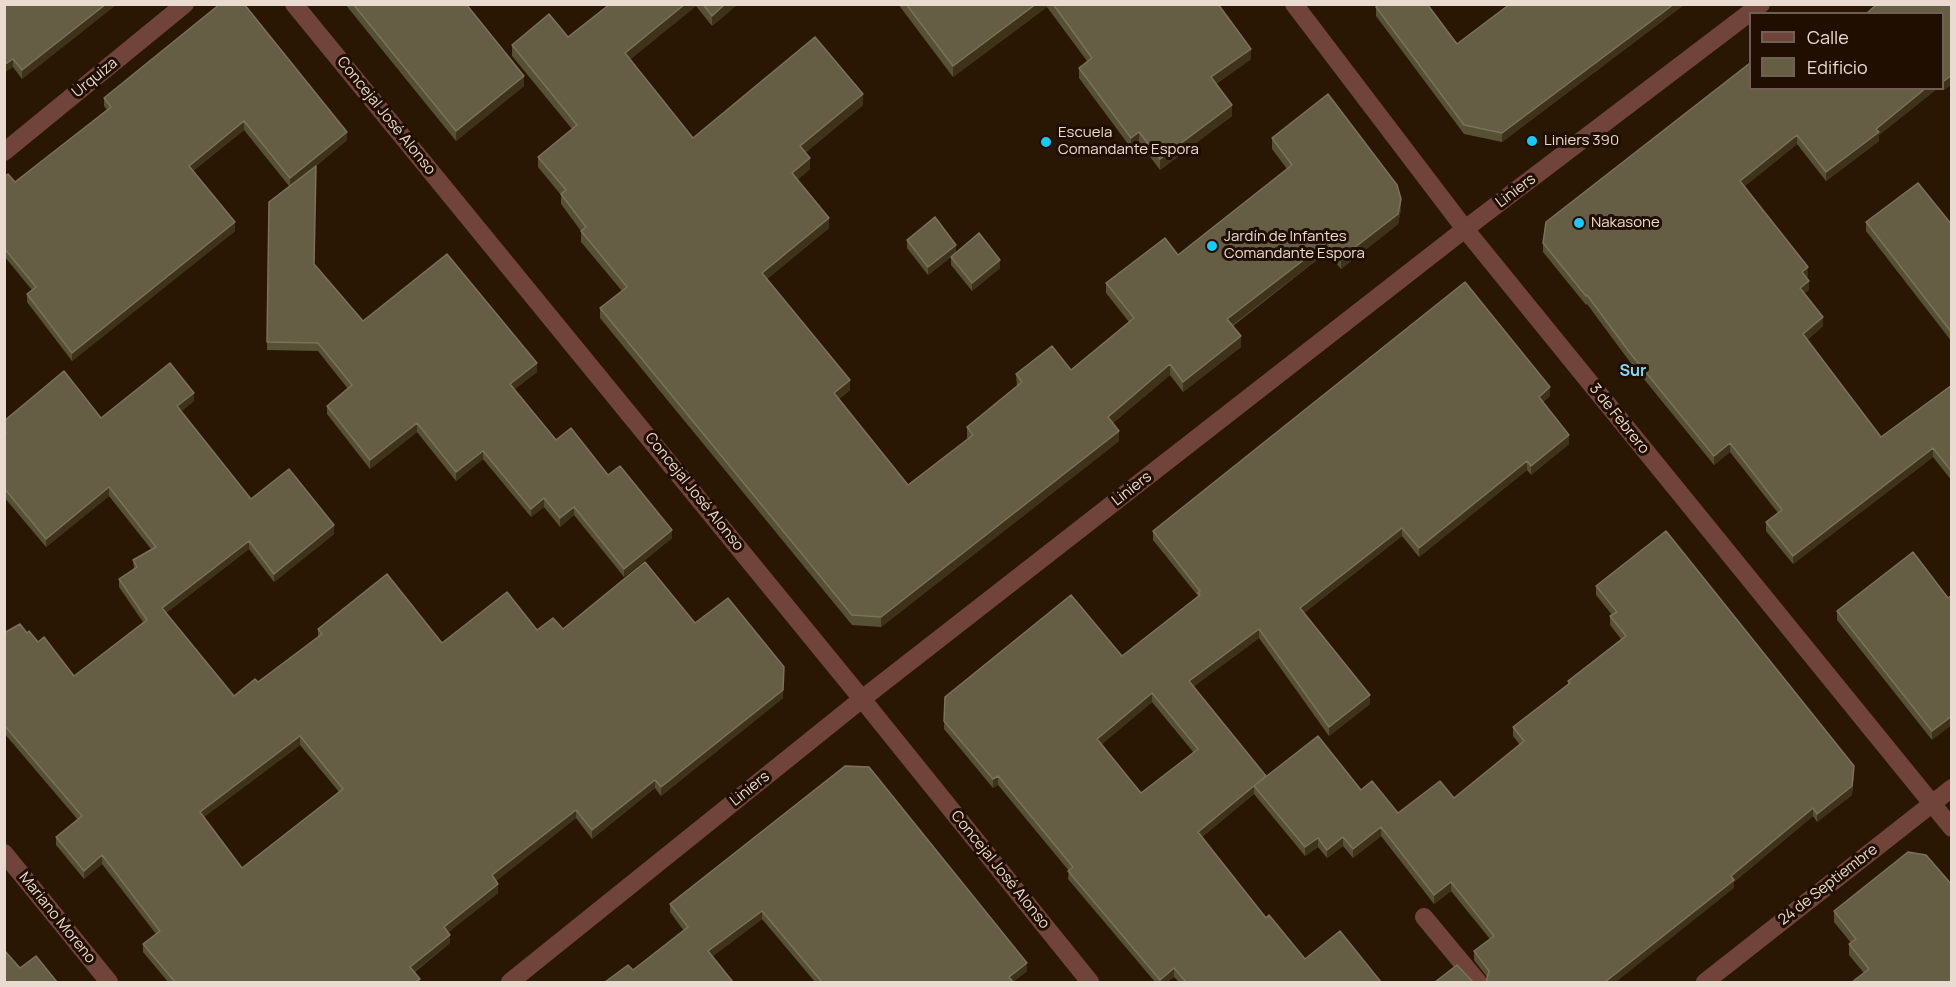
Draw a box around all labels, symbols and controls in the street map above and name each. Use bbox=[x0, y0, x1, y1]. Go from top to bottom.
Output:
legend bbox=[1749, 12, 1944, 90]
text: Calle bbox=[1807, 25, 1849, 49]
street label: Concejal José Alonso bbox=[333, 53, 439, 179]
street label: Urquiza bbox=[69, 54, 121, 102]
text: Edificio bbox=[1807, 55, 1868, 79]
place label: Escuela Comandante Espora bbox=[1058, 124, 1199, 159]
place label: Liniers 390 bbox=[1544, 132, 1619, 150]
marker: Liniers 390 bbox=[1525, 134, 1539, 148]
marker: Escuela Comandante Espora bbox=[1039, 135, 1053, 149]
street label: Liniers bbox=[1492, 170, 1540, 212]
place label: Nakasone bbox=[1591, 214, 1660, 232]
marker: Nakasone bbox=[1572, 216, 1586, 230]
place label: Jardín de Infantes Comandante Espora bbox=[1224, 228, 1365, 263]
marker: Jardín de Infantes Comandante Espora bbox=[1205, 239, 1219, 253]
district label: Sur bbox=[1620, 362, 1646, 382]
street label: 3 de Febrero bbox=[1585, 380, 1653, 458]
street label: Concejal José Alonso bbox=[641, 429, 747, 555]
street label: Liniers bbox=[1109, 468, 1155, 510]
street label: Liniers bbox=[727, 768, 773, 810]
street label: Concejal José Alonso bbox=[947, 807, 1053, 933]
street label: 24 de Septiembre bbox=[1775, 841, 1881, 929]
street label: Mariano Moreno bbox=[15, 869, 99, 967]

